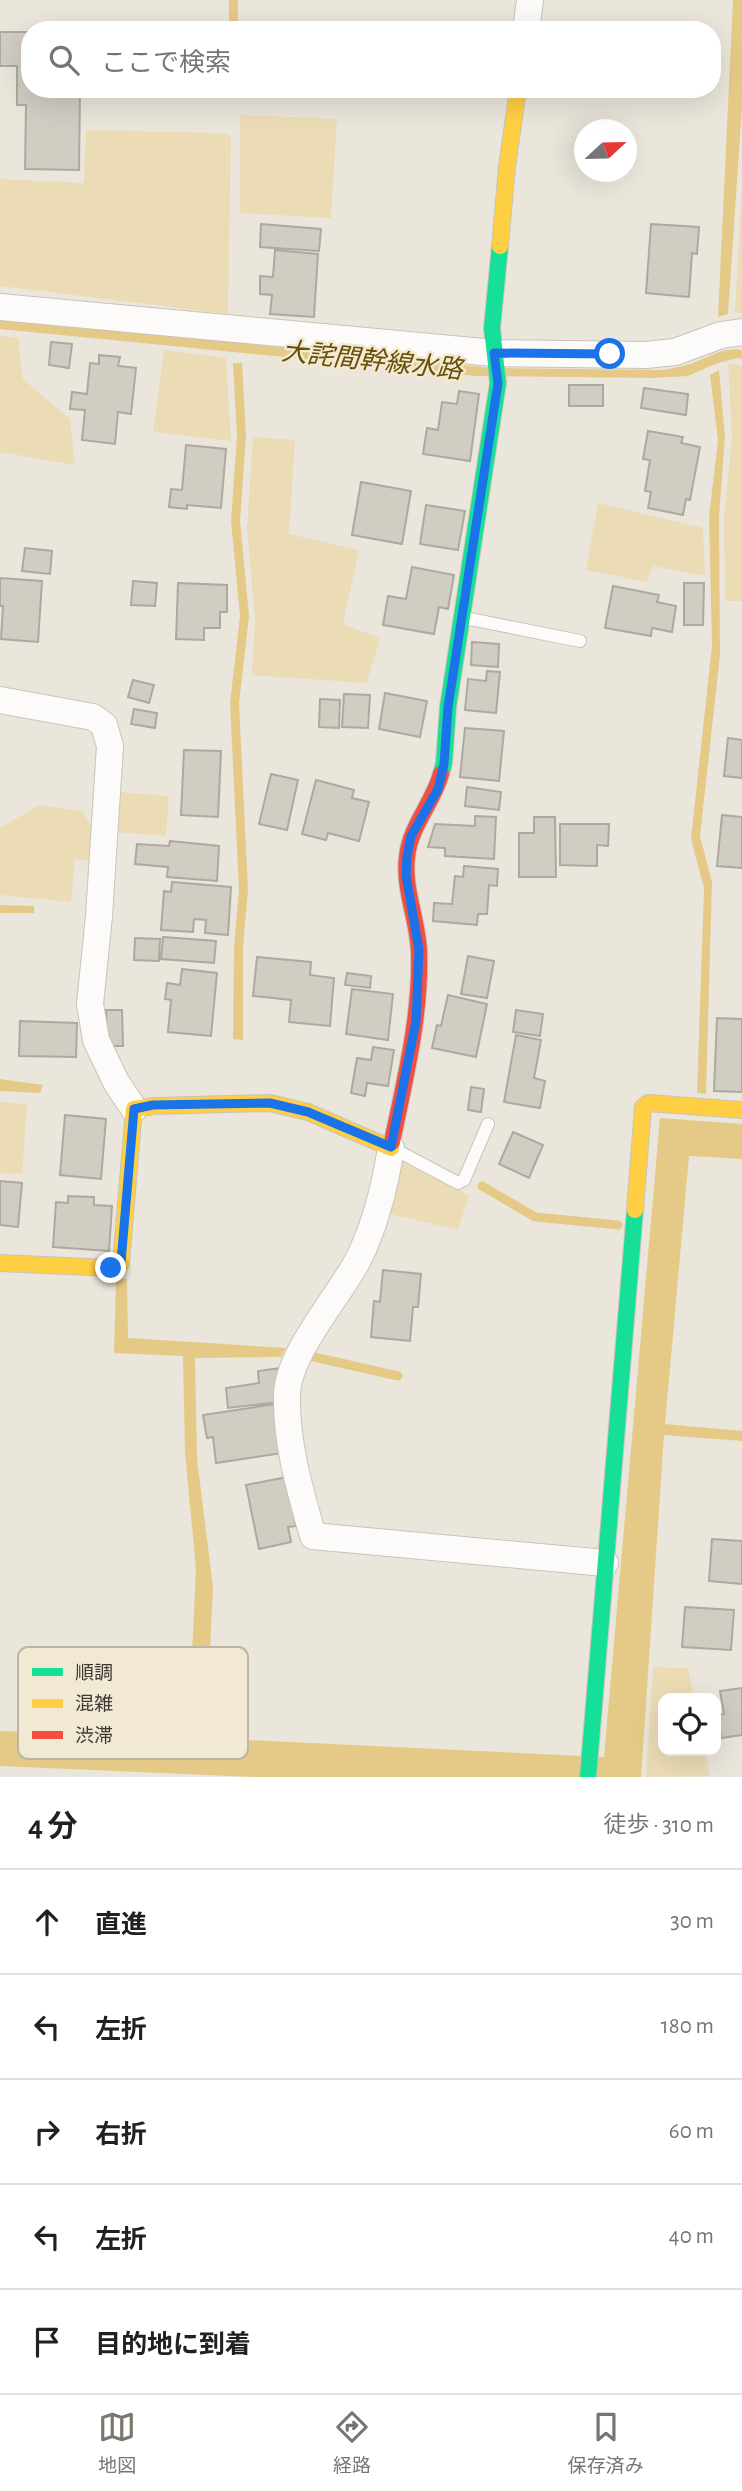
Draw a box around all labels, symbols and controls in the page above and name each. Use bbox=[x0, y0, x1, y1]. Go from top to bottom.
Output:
search box bbox=[21, 21, 721, 98]
icon: search bbox=[45, 41, 83, 79]
text: ここで検索 bbox=[101, 50, 231, 76]
north arrow bbox=[574, 119, 637, 182]
water label: 大詫間幹線水路 bbox=[280, 338, 466, 384]
route start bbox=[594, 338, 625, 369]
route end bbox=[95, 1252, 126, 1283]
legend bbox=[18, 1647, 248, 1759]
text: 順調 bbox=[75, 1663, 113, 1683]
text: 混雑 bbox=[75, 1693, 113, 1714]
map controls bbox=[658, 1693, 721, 1756]
button: locate bbox=[658, 1693, 721, 1756]
text: 渋滞 bbox=[75, 1725, 113, 1746]
text: 4 分 bbox=[28, 1812, 78, 1842]
text: 徒歩 · 310 m bbox=[603, 1814, 714, 1837]
icon: ahead bbox=[28, 1903, 66, 1941]
text: 30 m bbox=[670, 1910, 714, 1933]
text: 直進 bbox=[95, 1912, 147, 1938]
icon: left bbox=[28, 2008, 66, 2046]
text: 180 m bbox=[661, 2015, 714, 2038]
text: 左折 bbox=[95, 2017, 147, 2043]
icon: right bbox=[28, 2113, 66, 2151]
text: 60 m bbox=[669, 2120, 714, 2143]
text: 右折 bbox=[95, 2122, 147, 2148]
icon: left bbox=[28, 2218, 66, 2256]
text: 40 m bbox=[669, 2225, 714, 2248]
text: 左折 bbox=[95, 2227, 147, 2253]
icon: arrive bbox=[28, 2323, 66, 2361]
text: 目的地に到着 bbox=[95, 2332, 251, 2358]
tab: 地図 bbox=[98, 2408, 136, 2478]
tab: 経路 bbox=[333, 2408, 371, 2478]
tab: 保存済み bbox=[568, 2408, 644, 2478]

